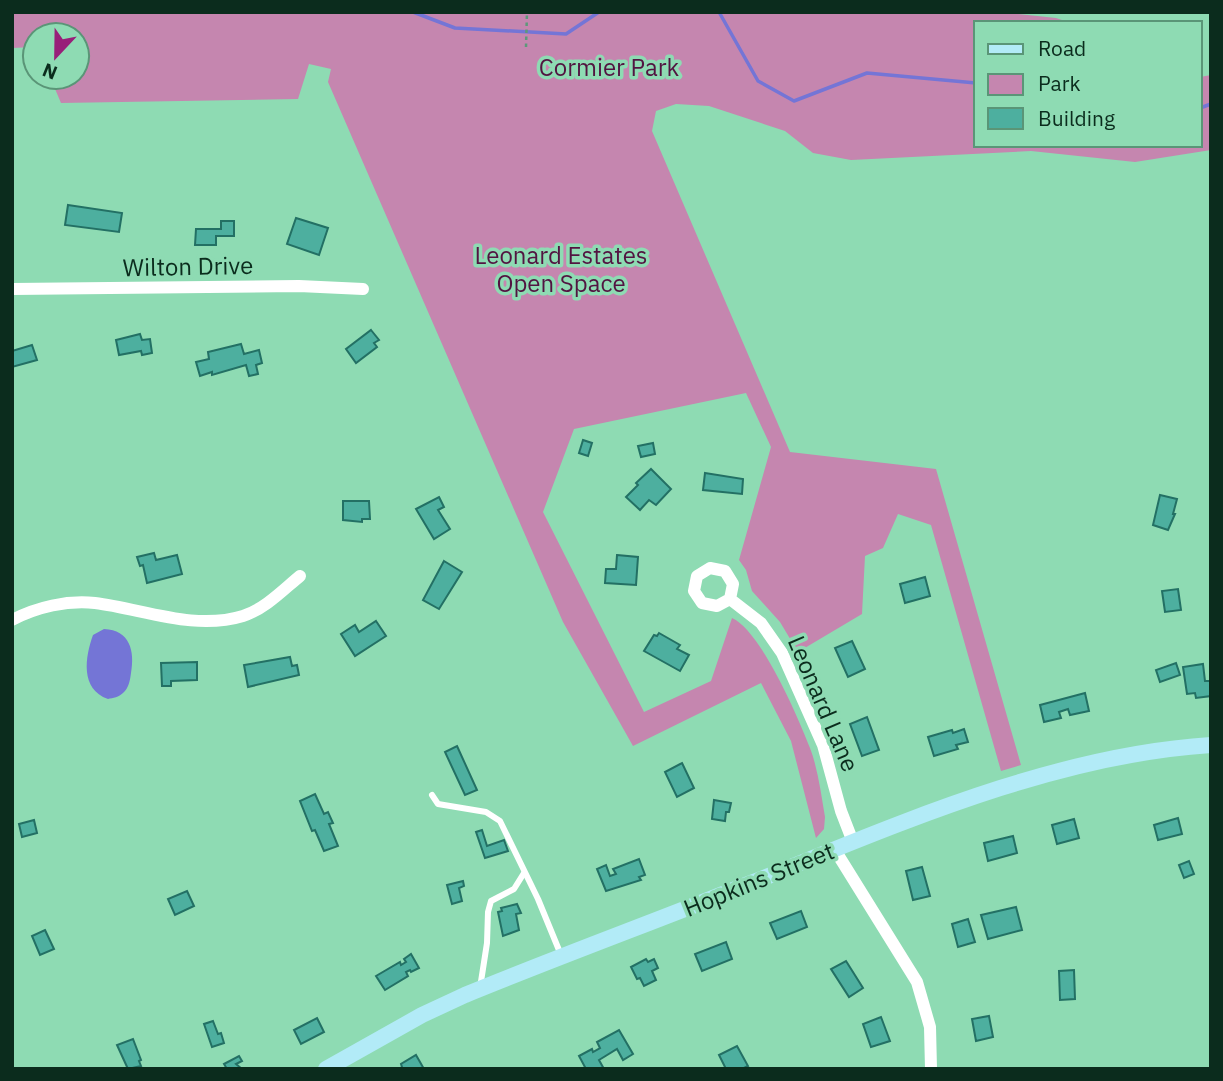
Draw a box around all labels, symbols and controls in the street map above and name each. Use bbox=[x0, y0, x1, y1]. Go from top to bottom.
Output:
north arrow bbox=[21, 21, 91, 91]
legend bbox=[974, 21, 1202, 147]
text: Road bbox=[1038, 34, 1086, 62]
park label: Cormier Park bbox=[539, 51, 680, 83]
text: N bbox=[39, 58, 61, 85]
text: Park bbox=[1038, 69, 1081, 97]
text: Building bbox=[1038, 104, 1115, 132]
park label: Leonard Estates Open Space bbox=[474, 239, 648, 299]
street label: Wilton Drive bbox=[122, 249, 254, 283]
street label: Leonard Lane bbox=[781, 631, 867, 776]
street label: Hopkins Street bbox=[679, 834, 839, 924]

